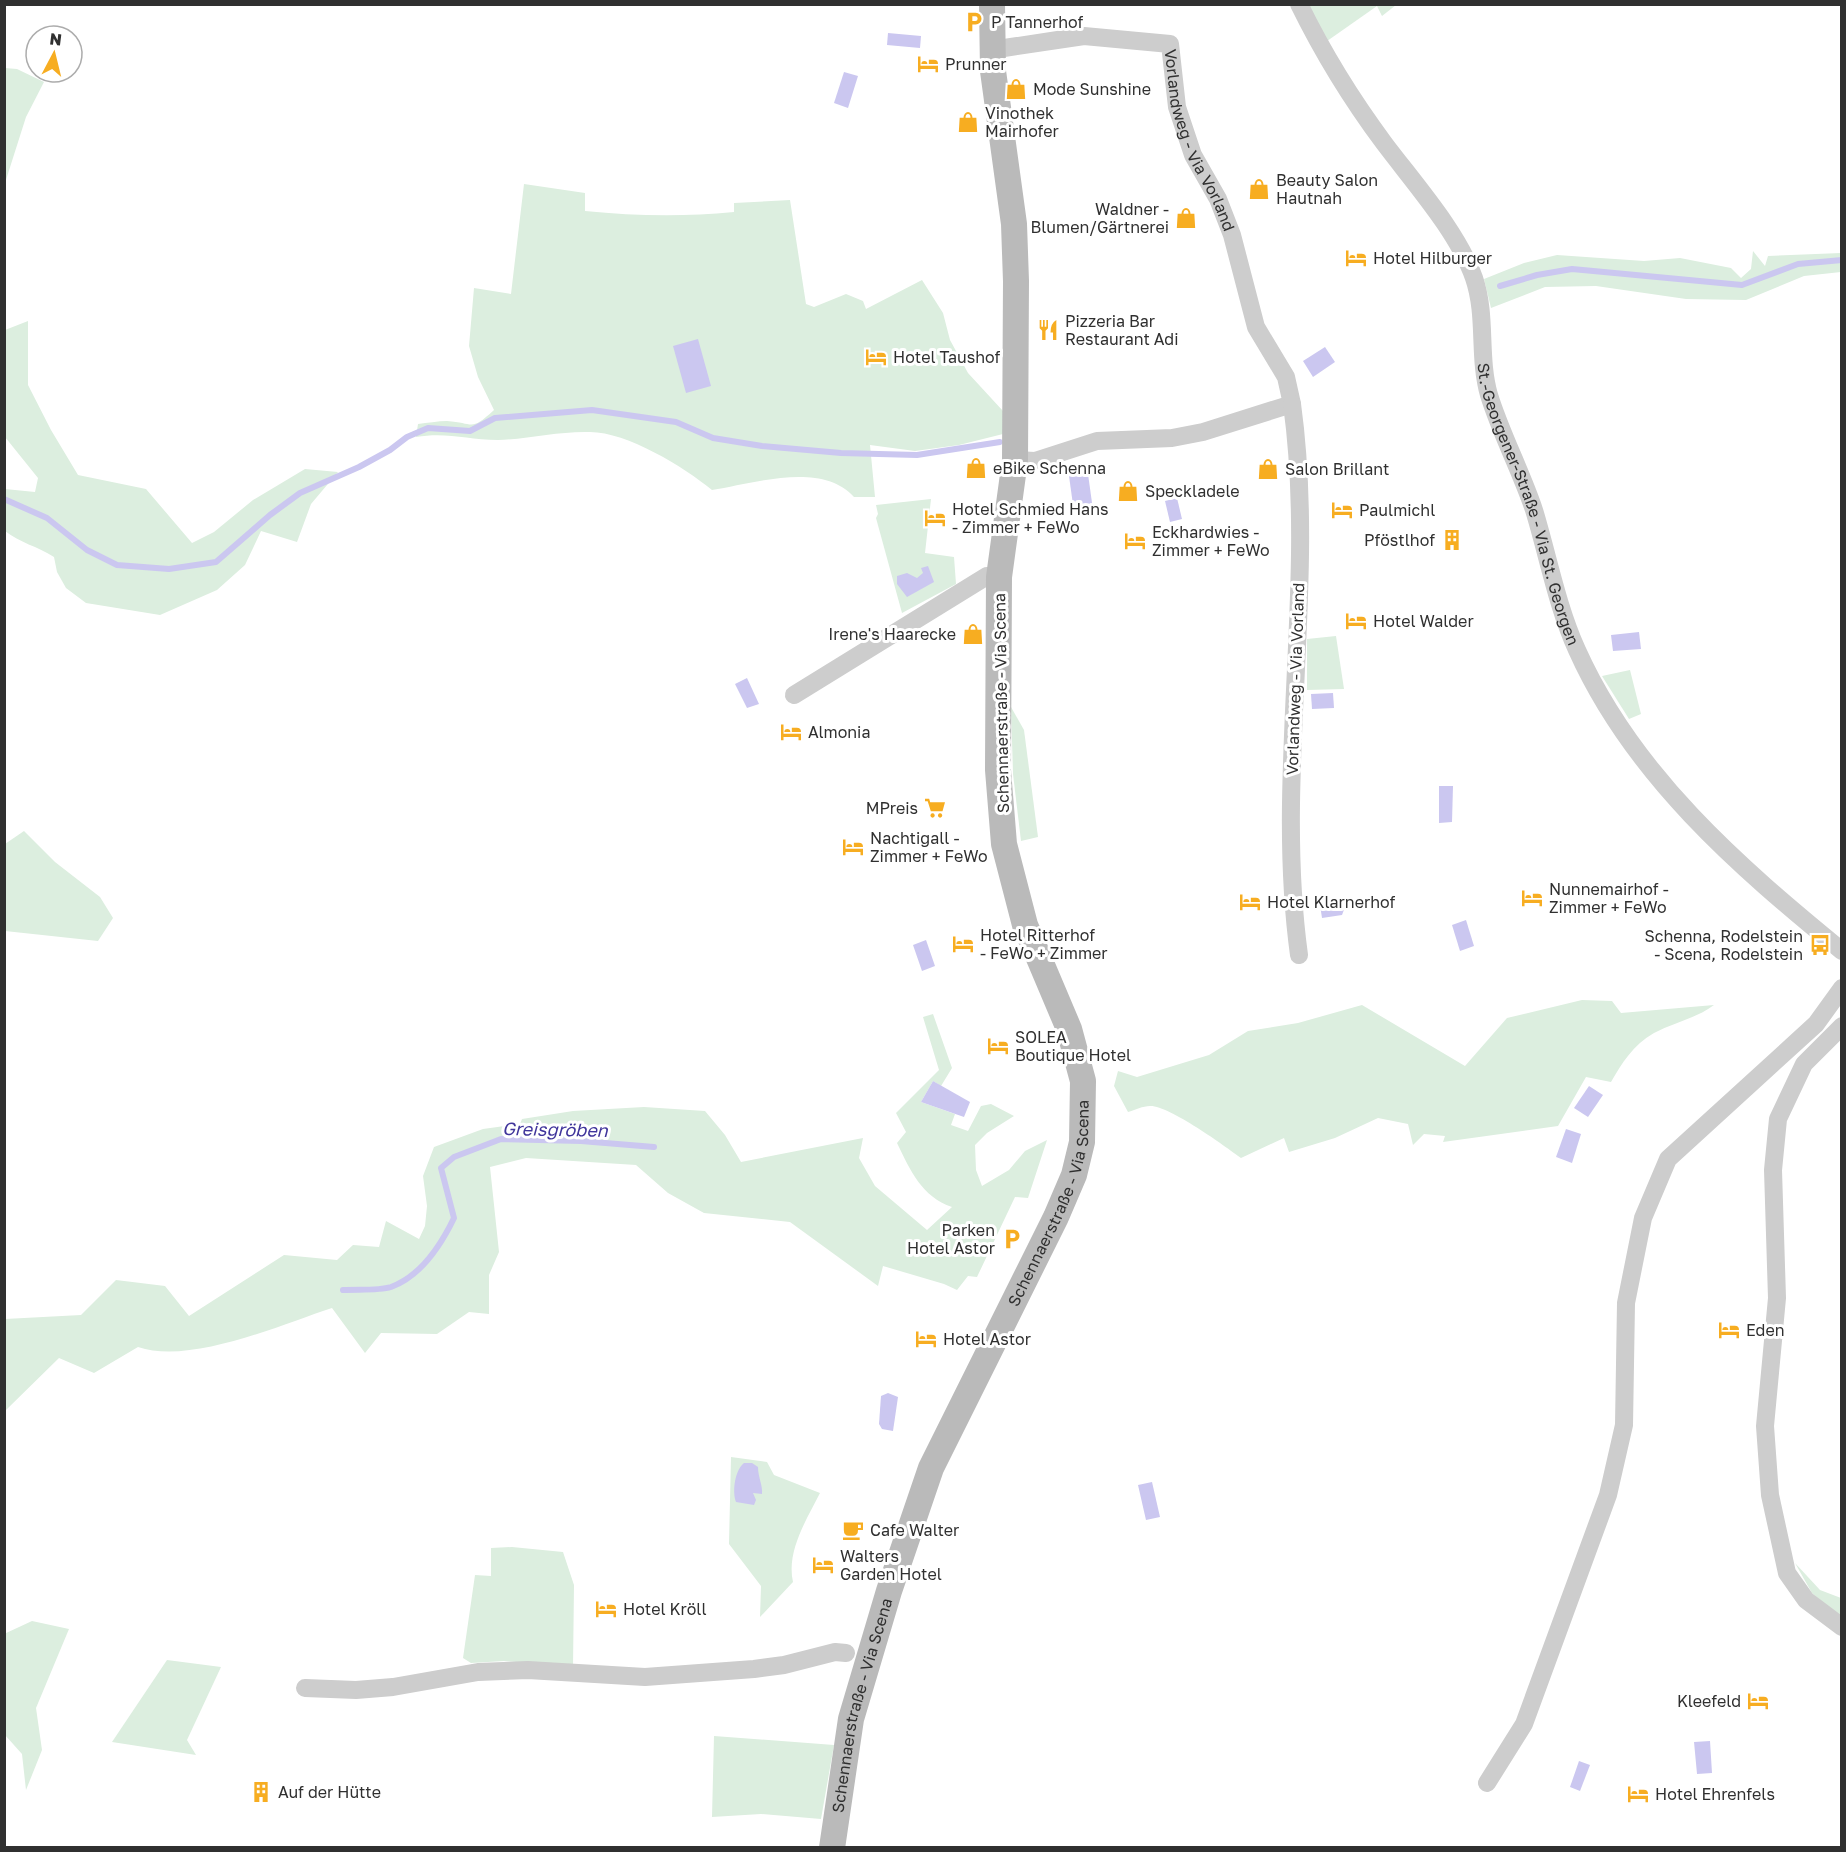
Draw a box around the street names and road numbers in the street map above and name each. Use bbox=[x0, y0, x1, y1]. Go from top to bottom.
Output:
street label: Vorlandweg - Via Vorland bbox=[1161, 48, 1239, 234]
street label: St.-Georgener-Straße - Via St. Georgen bbox=[1474, 362, 1584, 648]
street label: Vorlandweg - Via Vorland bbox=[1282, 582, 1308, 776]
street label: Schennaerstraße - Via Scena bbox=[989, 593, 1013, 813]
street label: Schennaerstraße - Via Scena bbox=[1003, 1100, 1093, 1310]
street label: Schennaerstraße - Via Scena bbox=[827, 1596, 896, 1814]

